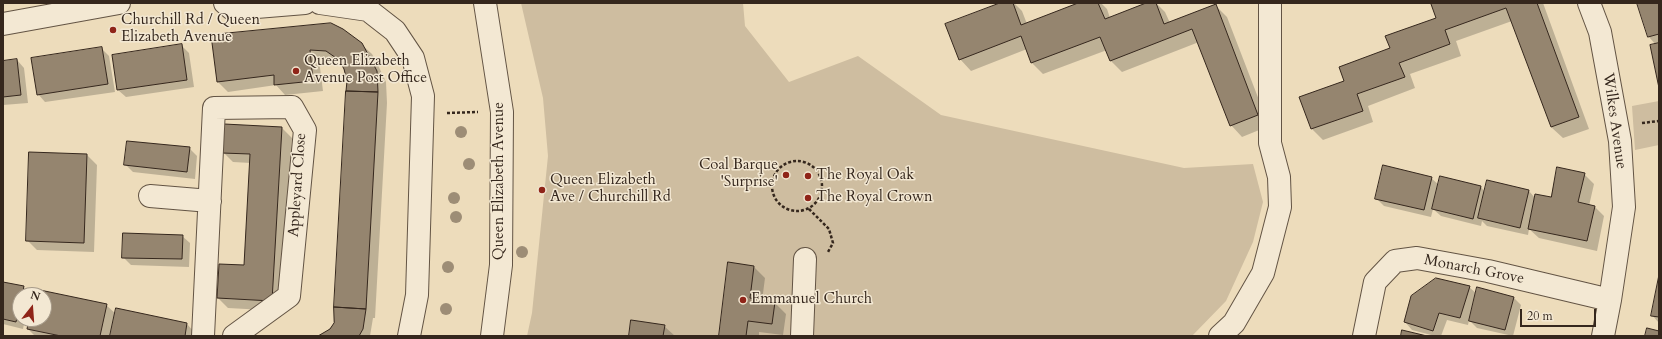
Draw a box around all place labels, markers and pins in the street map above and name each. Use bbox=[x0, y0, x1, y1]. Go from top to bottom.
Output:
place label: Churchill Rd / Queen Elizabeth Avenue bbox=[121, 12, 260, 47]
marker: Churchill Rd / Queen Elizabeth Avenue bbox=[108, 25, 118, 35]
place label: Queen Elizabeth Avenue Post Office bbox=[304, 53, 427, 88]
marker: Queen Elizabeth Avenue Post Office bbox=[291, 66, 301, 76]
place label: Coal Barque 'Surprise' bbox=[699, 157, 778, 192]
place label: The Royal Oak bbox=[816, 167, 914, 185]
marker: Coal Barque 'Surprise' bbox=[781, 170, 791, 180]
marker: The Royal Oak bbox=[803, 171, 813, 181]
place label: Queen Elizabeth Ave / Churchill Rd bbox=[550, 172, 671, 207]
marker: Queen Elizabeth Ave / Churchill Rd bbox=[537, 185, 547, 195]
place label: The Royal Crown bbox=[816, 189, 932, 207]
marker: The Royal Crown bbox=[803, 193, 813, 203]
place label: Emmanuel Church bbox=[751, 291, 872, 309]
marker: Emmanuel Church bbox=[738, 295, 748, 305]

